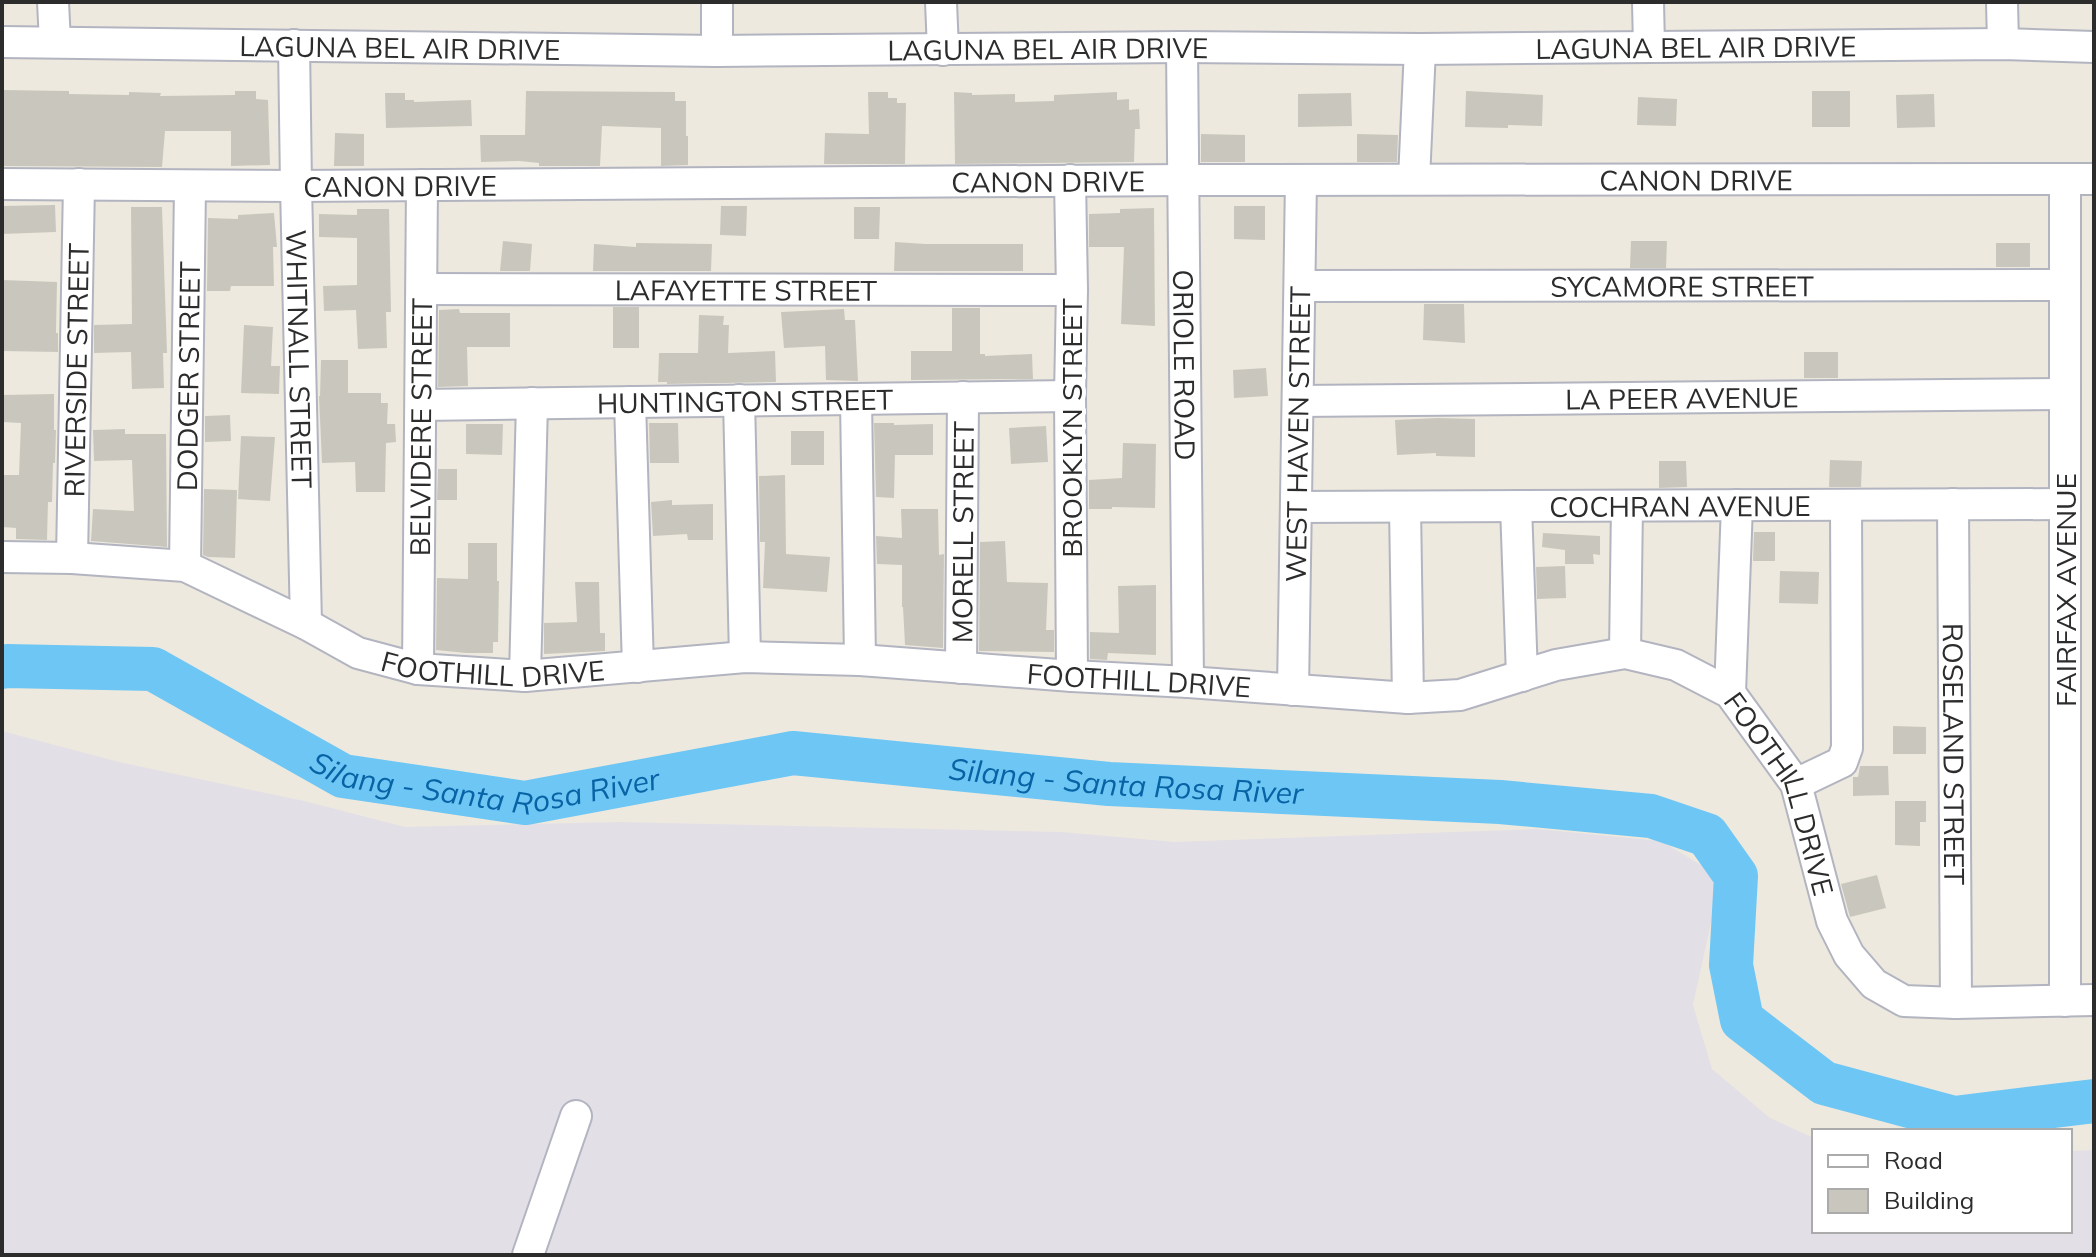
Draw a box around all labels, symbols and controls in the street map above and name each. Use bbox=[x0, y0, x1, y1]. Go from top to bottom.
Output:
street label: LAGUNA BEL AIR DRIVE bbox=[239, 27, 561, 67]
street label: LAGUNA BEL AIR DRIVE bbox=[1535, 28, 1857, 66]
street label: LAGUNA BEL AIR DRIVE bbox=[887, 29, 1209, 67]
street label: CANON DRIVE bbox=[1599, 162, 1793, 197]
street label: CANON DRIVE bbox=[951, 163, 1145, 199]
street label: CANON DRIVE bbox=[303, 167, 497, 203]
street label: WHITNALL STREET bbox=[279, 229, 320, 489]
street label: RIVERSIDE STREET bbox=[56, 242, 95, 497]
street label: DODGER STREET bbox=[168, 261, 207, 491]
street label: SYCAMORE STREET bbox=[1550, 268, 1814, 303]
street label: ORIOLE ROAD bbox=[1167, 269, 1203, 461]
street label: LAFAYETTE STREET bbox=[615, 272, 877, 307]
street label: WEST HAVEN STREET bbox=[1277, 286, 1317, 582]
street label: BELVIDERE STREET bbox=[401, 298, 439, 556]
street label: BROOKLYN STREET bbox=[1054, 298, 1089, 558]
street label: LA PEER AVENUE bbox=[1565, 379, 1799, 416]
street label: HUNTINGTON STREET bbox=[596, 381, 894, 420]
street label: MORELL STREET bbox=[944, 421, 980, 643]
street label: FAIRFAX AVENUE bbox=[2048, 473, 2083, 707]
street label: COCHRAN AVENUE bbox=[1549, 487, 1811, 524]
street label: ROSELAND STREET bbox=[1936, 623, 1973, 885]
street label: FOOTHILL DRIVE bbox=[377, 642, 606, 694]
street label: FOOTHILL DRIVE bbox=[1026, 655, 1252, 704]
street label: FOOTHILL DRIVE bbox=[1717, 685, 1842, 899]
water label: Silang - Santa Rosa River bbox=[303, 742, 664, 823]
water label: Silang - Santa Rosa River bbox=[947, 749, 1305, 812]
legend bbox=[1812, 1129, 2072, 1233]
text: Road bbox=[1884, 1145, 1943, 1175]
text: Building bbox=[1884, 1185, 1974, 1215]

